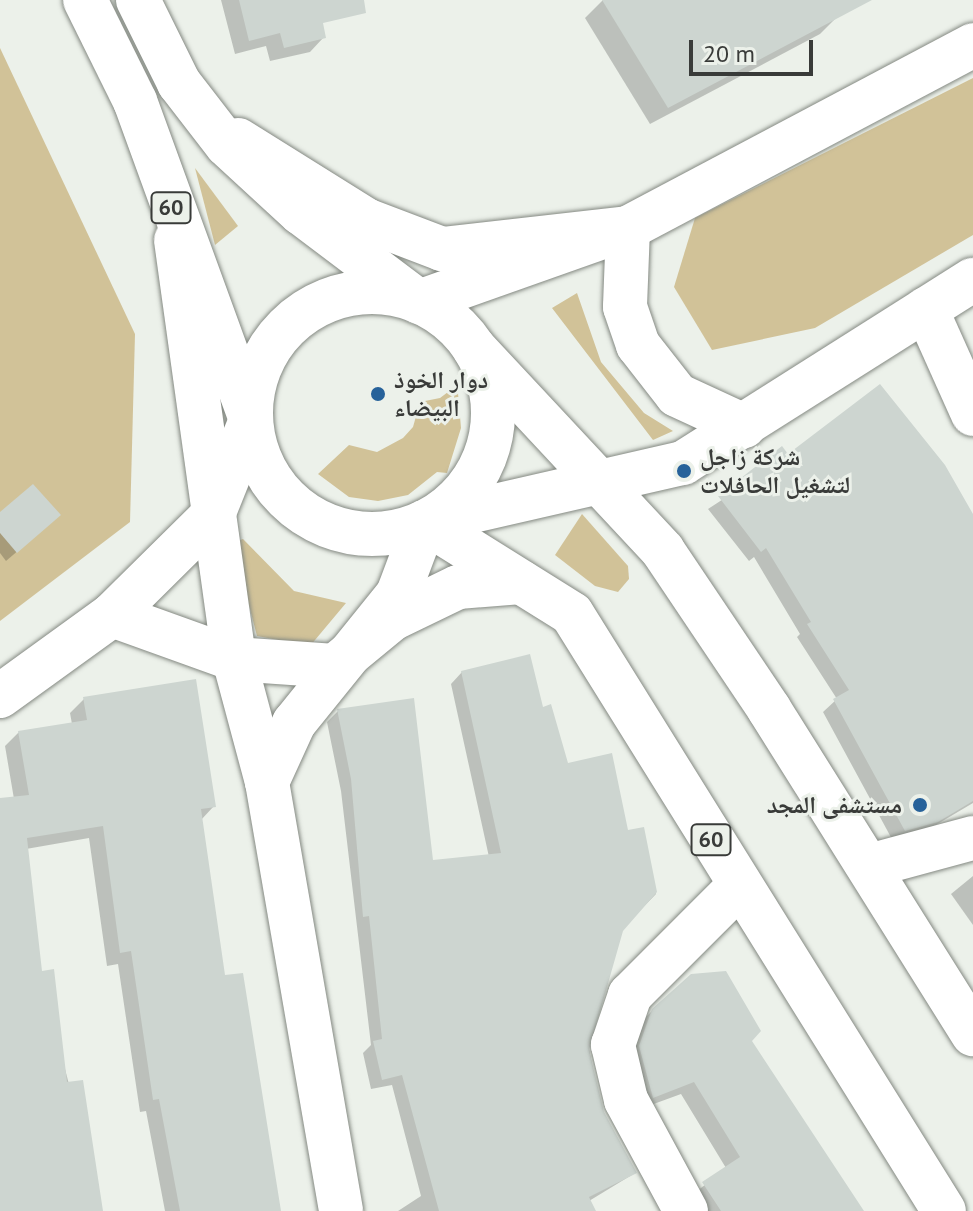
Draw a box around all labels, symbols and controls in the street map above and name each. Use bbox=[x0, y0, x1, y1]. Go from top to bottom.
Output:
scale bar bbox=[693, 24, 817, 74]
text: 20 m bbox=[703, 38, 755, 69]
road number: 60 bbox=[149, 190, 193, 226]
place label: دوار الخوذ البيضاء bbox=[394, 366, 488, 422]
marker: دوار الخوذ البيضاء bbox=[369, 385, 387, 403]
place label: شركة زاجل لتشغيل الحافلات bbox=[700, 443, 850, 499]
marker: شركة زاجل لتشغيل الحافلات bbox=[675, 462, 693, 480]
place label: مستشفى المجد bbox=[767, 791, 902, 819]
marker: مستشفى المجد bbox=[909, 794, 931, 816]
road number: 60 bbox=[689, 822, 733, 858]

